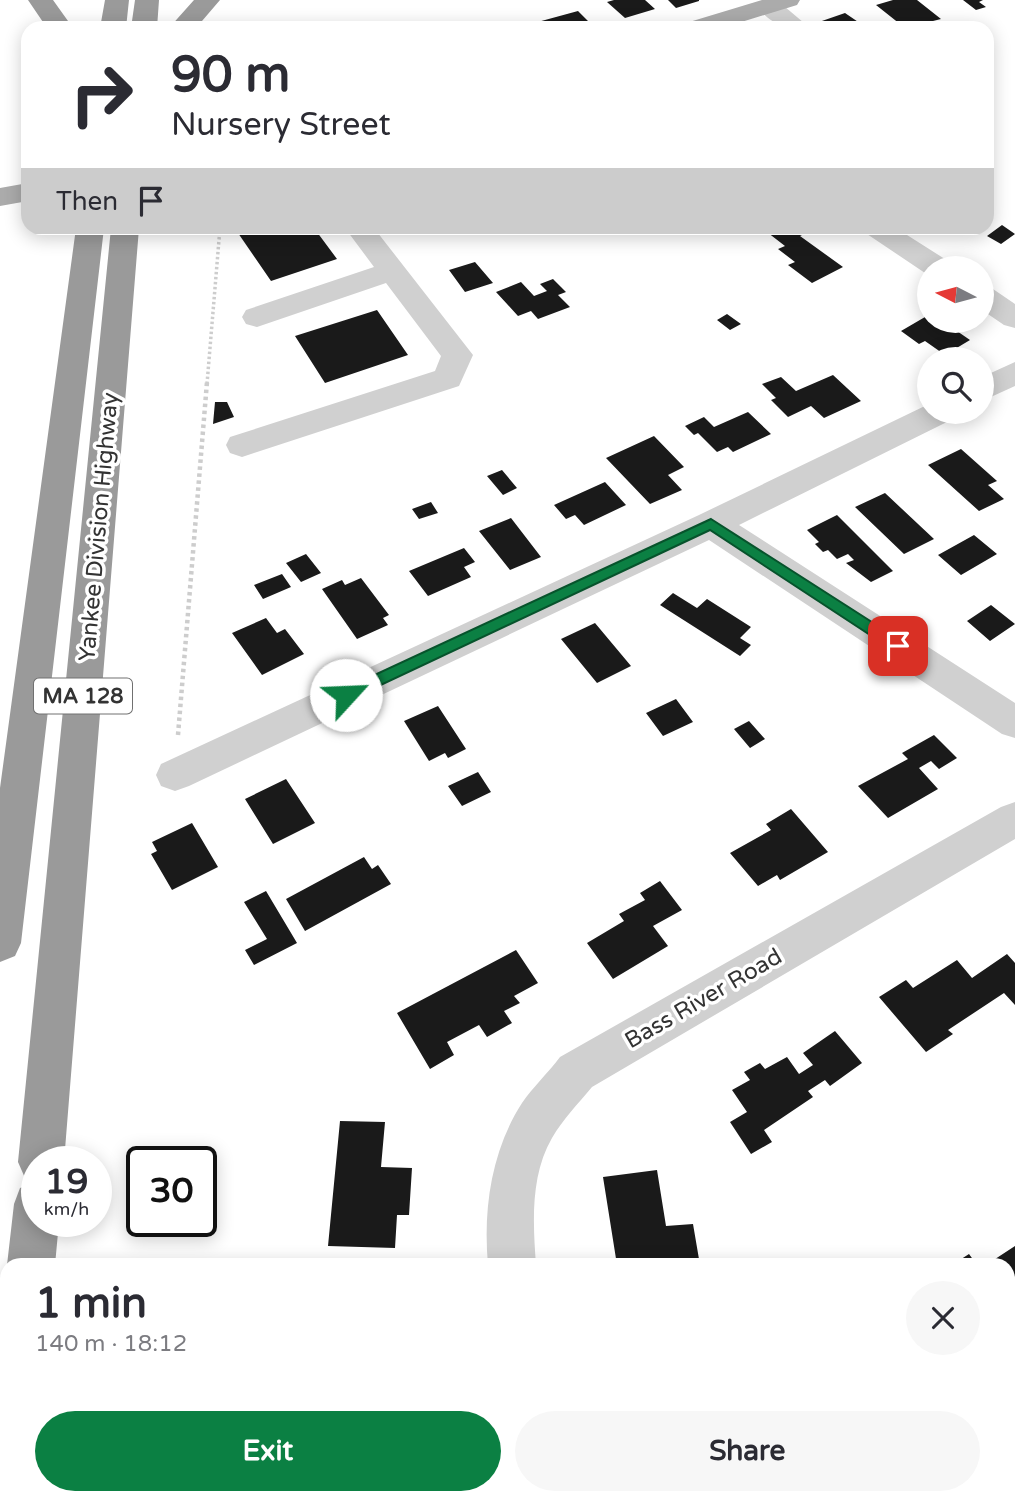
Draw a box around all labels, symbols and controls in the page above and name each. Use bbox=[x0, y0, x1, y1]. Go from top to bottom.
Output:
text: 90 m bbox=[171, 46, 290, 105]
icon: right bbox=[56, 49, 147, 140]
text: Nursery Street bbox=[171, 106, 391, 144]
icon: arrive bbox=[132, 182, 170, 220]
text: Then bbox=[56, 186, 118, 217]
north arrow bbox=[917, 256, 994, 332]
map controls bbox=[917, 256, 994, 424]
button: search bbox=[917, 347, 994, 424]
street label: Yankee Division Highway bbox=[73, 391, 125, 663]
pin bbox=[868, 616, 928, 676]
icon: arrive bbox=[879, 627, 917, 665]
position arrow bbox=[309, 658, 383, 732]
road number: MA 128 bbox=[34, 678, 132, 714]
street label: Bass River Road bbox=[620, 943, 787, 1055]
speed limit sign: 30 bbox=[126, 1146, 217, 1237]
text: 19 bbox=[45, 1161, 88, 1203]
text: km/h bbox=[44, 1198, 89, 1220]
text: 1 min bbox=[35, 1278, 147, 1329]
button: close bbox=[906, 1281, 980, 1355]
text: 140 m · 18:12 bbox=[35, 1330, 187, 1358]
button: Exit bbox=[35, 1411, 501, 1491]
button: Share bbox=[515, 1411, 980, 1491]

